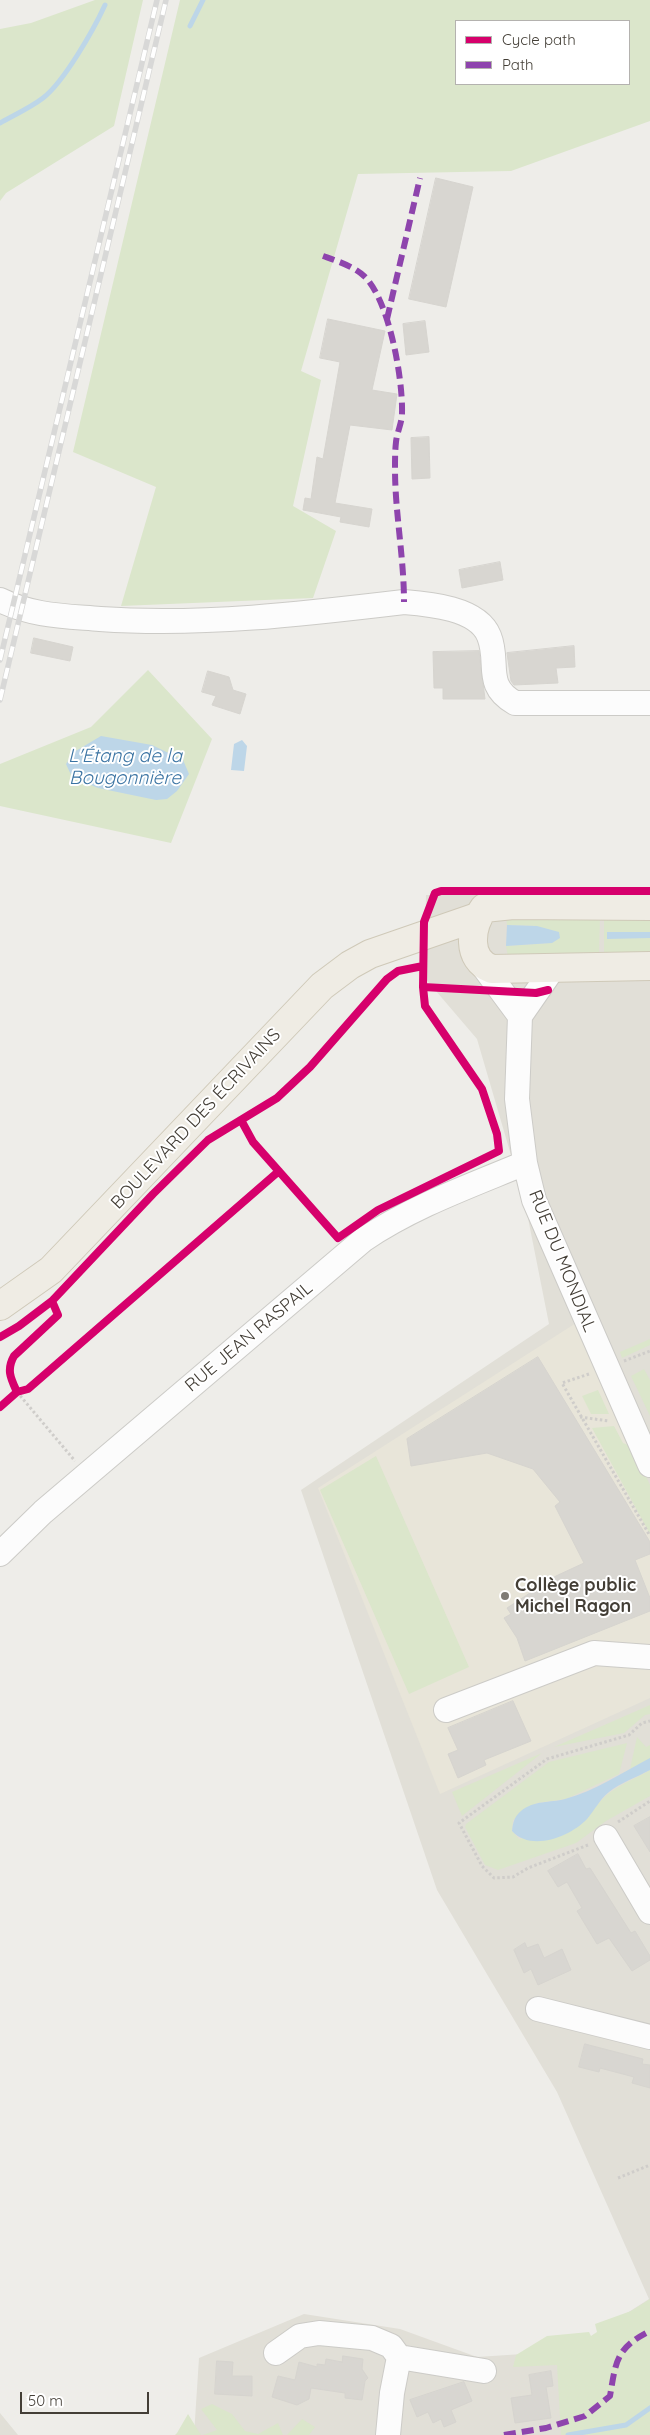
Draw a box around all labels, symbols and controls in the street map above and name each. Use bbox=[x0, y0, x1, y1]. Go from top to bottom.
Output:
legend bbox=[455, 20, 630, 85]
text: Cycle path bbox=[502, 30, 576, 49]
text: Path bbox=[502, 55, 534, 74]
water label: L'Étang de la Bougonnière bbox=[68, 745, 182, 789]
street label: BOULEVARD DES ÉCRIVAINS bbox=[107, 1024, 285, 1214]
street label: RUE DU MONDIAL bbox=[524, 1187, 600, 1335]
street label: RUE JEAN RASPAIL bbox=[181, 1277, 317, 1397]
place label: Collège public Michel Ragon bbox=[515, 1575, 636, 1618]
marker: Collège public Michel Ragon bbox=[499, 1590, 511, 1602]
scale bar bbox=[22, 2382, 151, 2414]
text: 50 m bbox=[28, 2391, 63, 2410]

